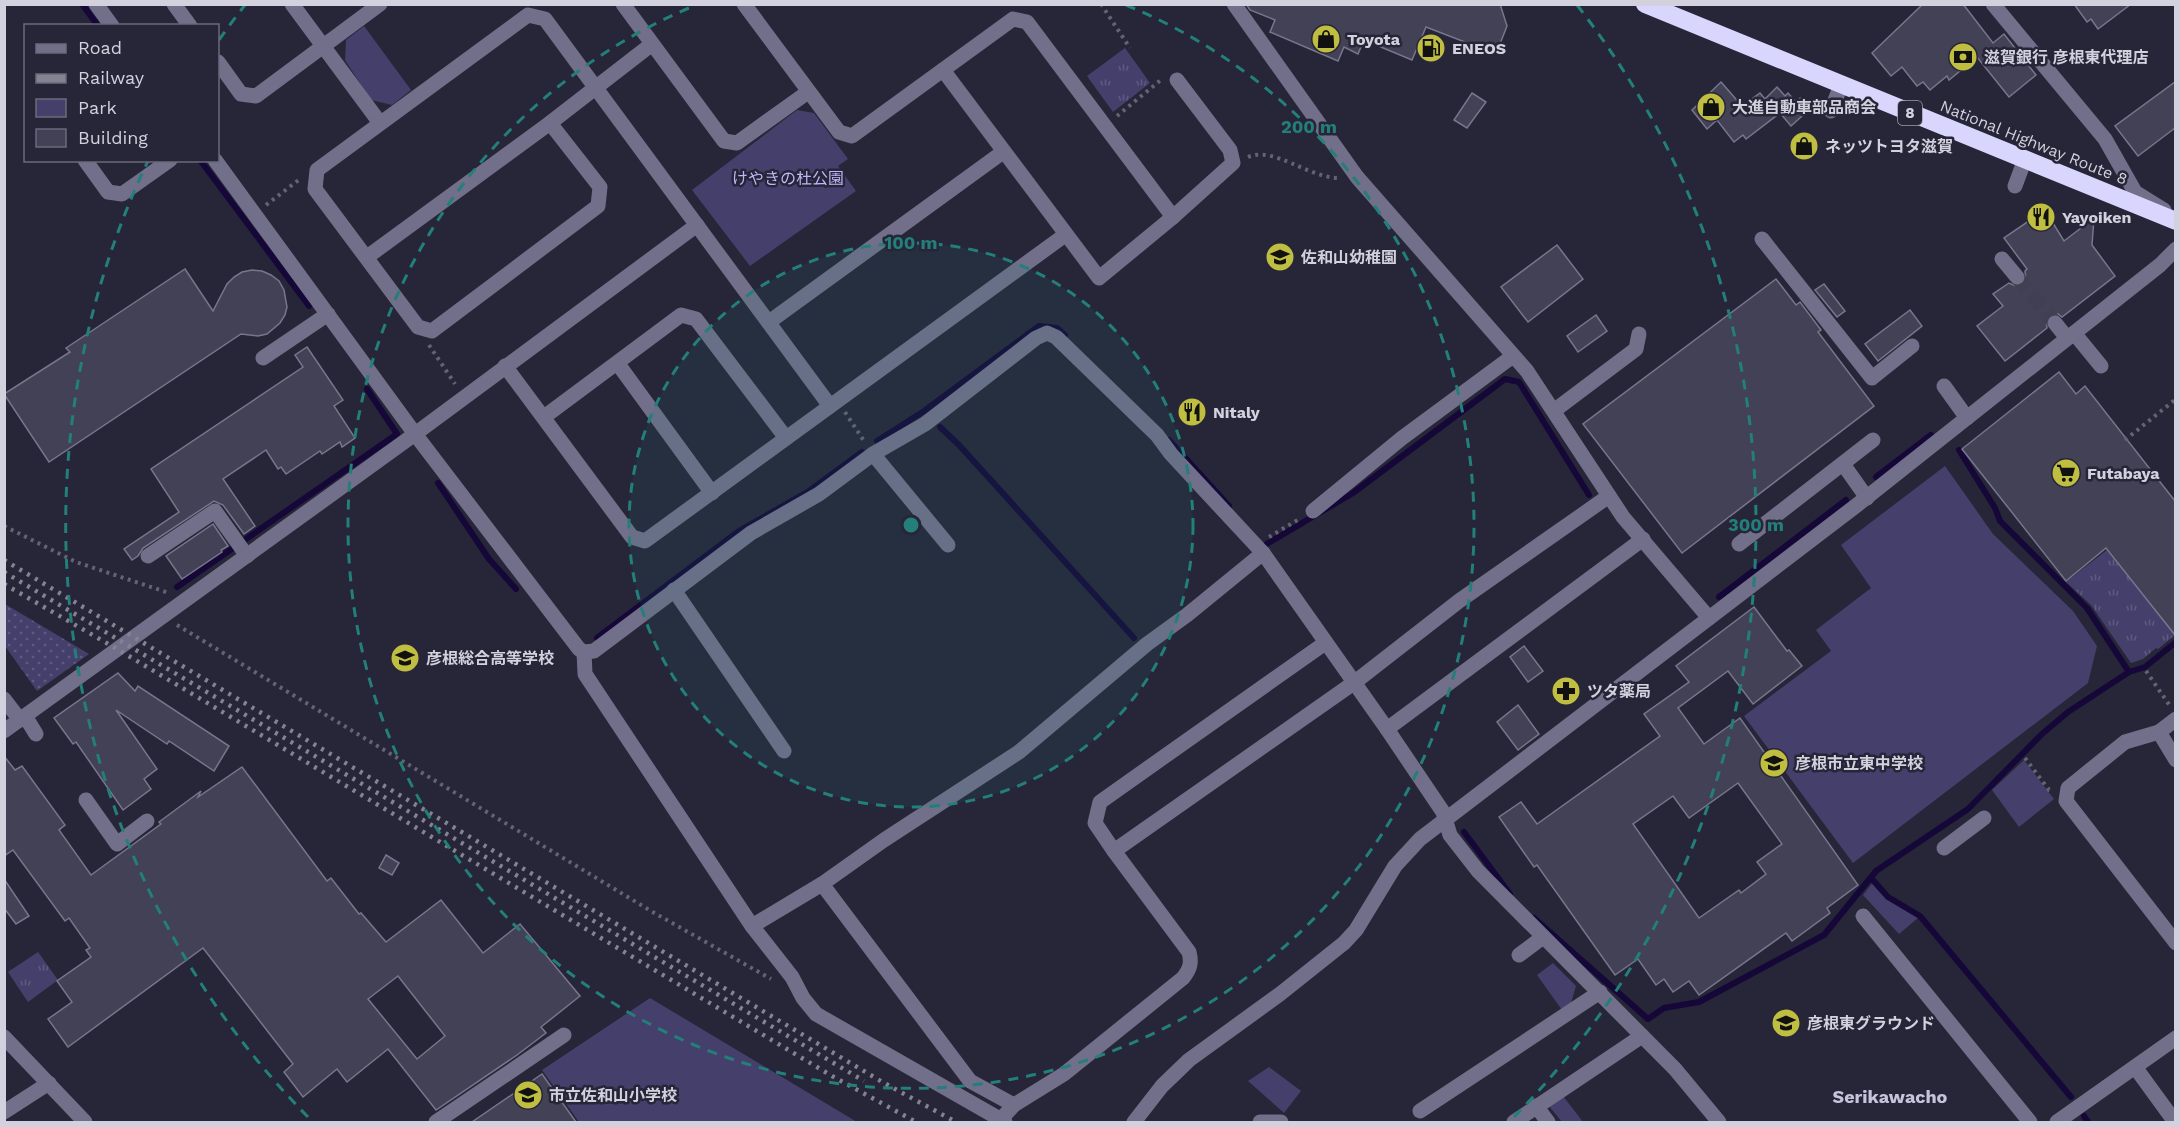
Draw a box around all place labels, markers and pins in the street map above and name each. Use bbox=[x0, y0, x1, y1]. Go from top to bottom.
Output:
shop icon: Toyota bbox=[1310, 23, 1342, 55]
place label: Toyota bbox=[1347, 30, 1401, 49]
fuel station icon: ENEOS bbox=[1415, 32, 1447, 64]
place label: ENEOS bbox=[1452, 39, 1506, 58]
bank icon: 滋賀銀行 彦根東代理店 bbox=[1947, 41, 1979, 73]
place label: 滋賀銀行 彦根東代理店 bbox=[1984, 48, 2149, 67]
shop icon: 大進自動車部品商会 bbox=[1695, 91, 1727, 123]
place label: 大進自動車部品商会 bbox=[1732, 98, 1876, 117]
shop icon: ネッツトヨタ滋賀 bbox=[1788, 130, 1820, 162]
place label: ネッツトヨタ滋賀 bbox=[1825, 137, 1953, 156]
restaurant icon: Yayoiken bbox=[2025, 201, 2057, 233]
place label: Yayoiken bbox=[2062, 208, 2131, 227]
school or university icon: 佐和山幼稚園 bbox=[1264, 241, 1296, 273]
place label: 佐和山幼稚園 bbox=[1300, 248, 1397, 267]
restaurant icon: Nitaly bbox=[1176, 396, 1208, 428]
place label: Nitaly bbox=[1213, 403, 1261, 422]
supermarket icon: Futabaya bbox=[2050, 457, 2082, 489]
place label: Futabaya bbox=[2087, 464, 2160, 483]
centre of rings bbox=[901, 515, 921, 535]
school or university icon: 彦根総合高等学校 bbox=[389, 642, 421, 674]
place label: 彦根総合高等学校 bbox=[426, 649, 554, 668]
pharmacy icon: ツタ薬局 bbox=[1550, 675, 1582, 707]
place label: ツタ薬局 bbox=[1587, 682, 1651, 701]
school or university icon: 彦根市立東中学校 bbox=[1758, 747, 1790, 779]
place label: 彦根市立東中学校 bbox=[1795, 754, 1923, 773]
school or university icon: 彦根東グラウンド bbox=[1770, 1007, 1802, 1039]
place label: 彦根東グラウンド bbox=[1807, 1014, 1935, 1033]
school or university icon: 市立佐和山小学校 bbox=[512, 1079, 544, 1111]
place label: 市立佐和山小学校 bbox=[549, 1086, 677, 1105]

